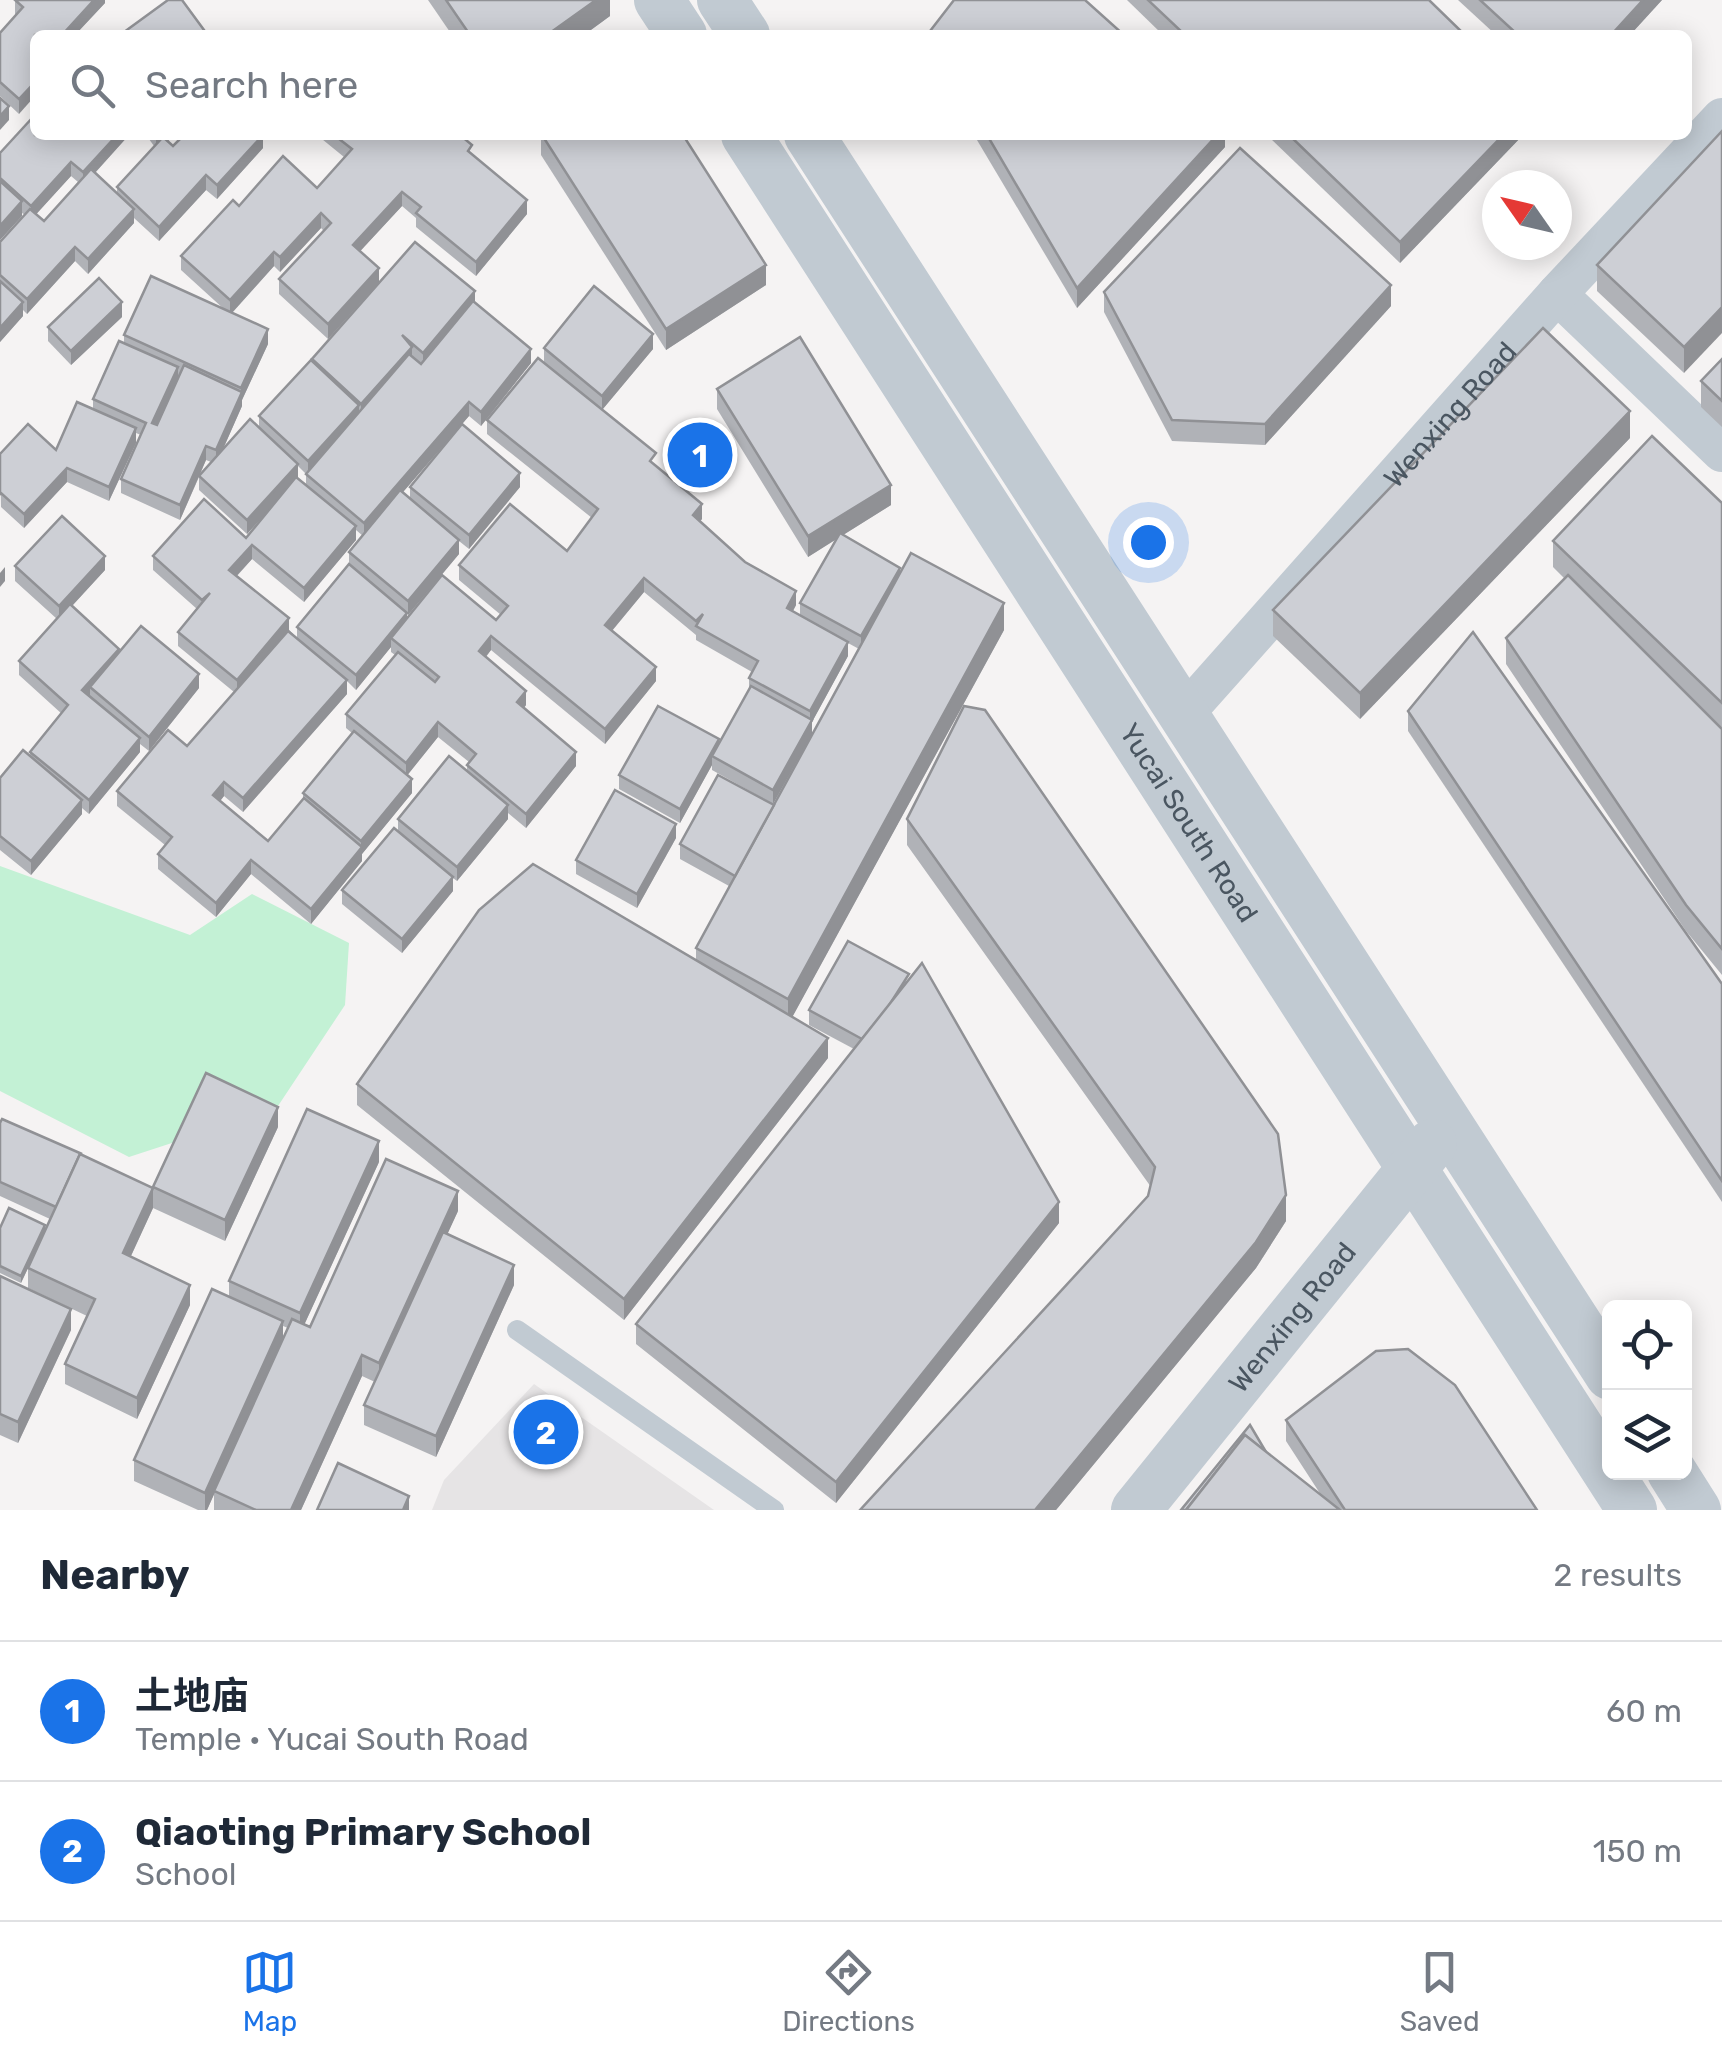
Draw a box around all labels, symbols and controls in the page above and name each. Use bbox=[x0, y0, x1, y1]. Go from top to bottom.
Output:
search box bbox=[30, 30, 1692, 140]
icon: search bbox=[65, 58, 120, 113]
text: Search here bbox=[145, 62, 358, 108]
north arrow bbox=[1482, 170, 1572, 260]
street label: Wenxing Road bbox=[1377, 335, 1523, 494]
pin: 1 bbox=[668, 418, 732, 492]
your location bbox=[1123, 517, 1174, 568]
street label: Yucai South Road bbox=[1113, 717, 1265, 928]
street label: Wenxing Road bbox=[1221, 1236, 1362, 1399]
map controls bbox=[1602, 1300, 1692, 1480]
button: locate bbox=[1602, 1300, 1692, 1390]
button: layers bbox=[1602, 1390, 1692, 1480]
pin: 2 bbox=[514, 1394, 578, 1470]
text: Nearby bbox=[40, 1550, 190, 1600]
text: 2 results bbox=[1553, 1556, 1682, 1594]
text: 土地庙 bbox=[135, 1673, 249, 1719]
text: 1 bbox=[65, 1692, 80, 1730]
text: 60 m bbox=[1606, 1692, 1682, 1730]
text: Temple · Yucai South Road bbox=[135, 1720, 529, 1758]
text: Qiaoting Primary School bbox=[135, 1809, 591, 1855]
text: 2 bbox=[62, 1832, 83, 1870]
text: 150 m bbox=[1593, 1832, 1682, 1870]
text: School bbox=[135, 1855, 237, 1893]
tab: Map bbox=[242, 1945, 297, 2038]
tab: Directions bbox=[782, 1945, 915, 2038]
tab: Saved bbox=[1400, 1945, 1480, 2038]

